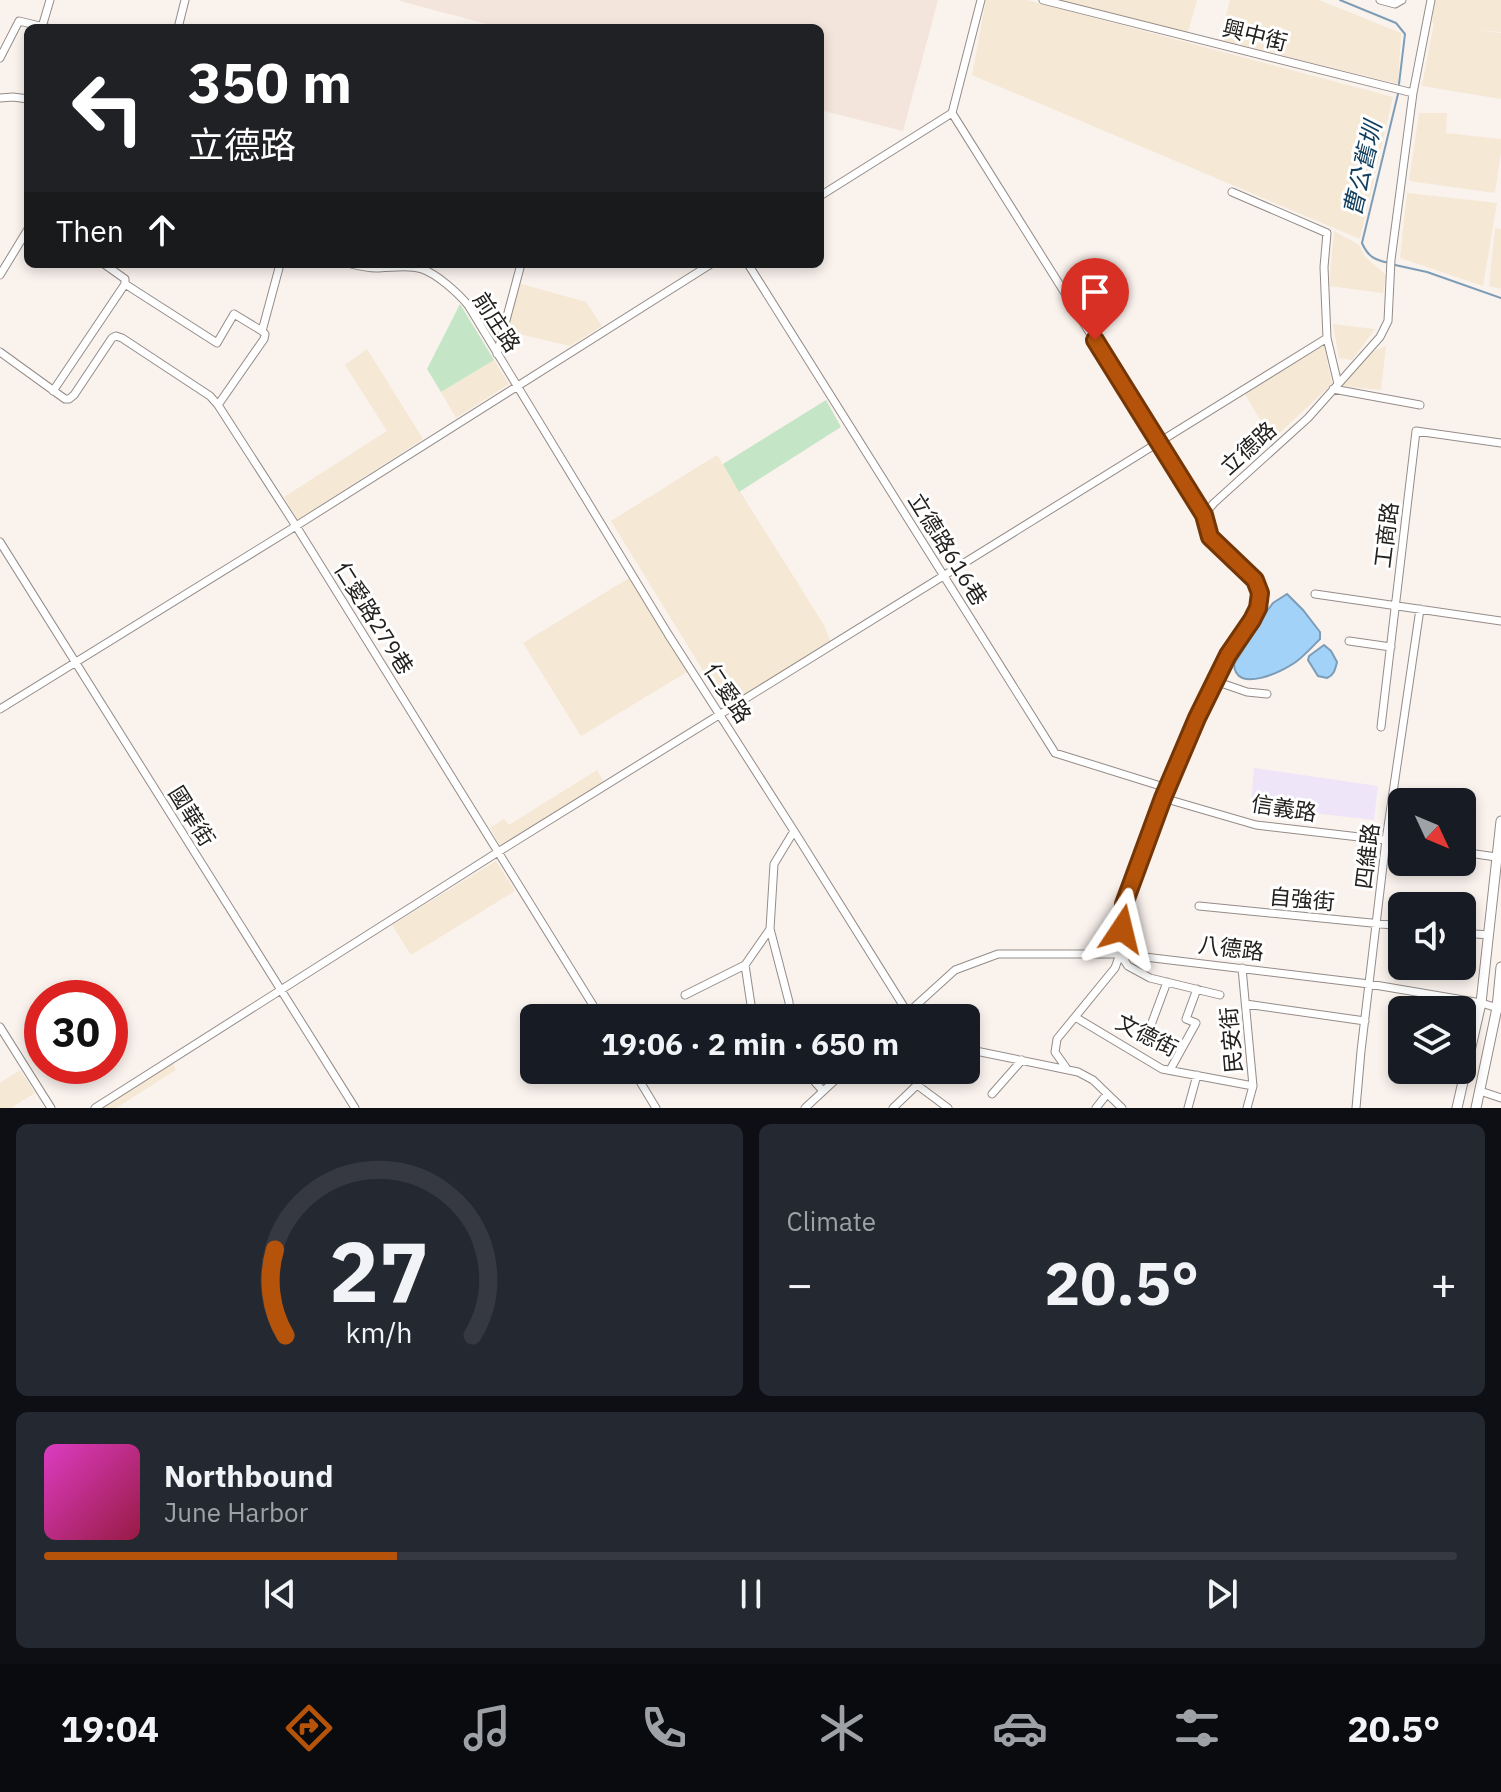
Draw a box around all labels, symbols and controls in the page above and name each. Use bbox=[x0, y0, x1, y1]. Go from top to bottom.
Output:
street label: 興中街 bbox=[1220, 12, 1291, 57]
text: 350 m bbox=[188, 46, 352, 118]
icon: left bbox=[56, 56, 160, 160]
water label: 曹公舊圳 bbox=[1336, 115, 1389, 219]
text: 立德路 bbox=[188, 121, 296, 168]
icon: ahead bbox=[140, 208, 184, 252]
text: Then bbox=[56, 211, 124, 250]
pin bbox=[1061, 258, 1129, 340]
icon: arrive bbox=[1073, 270, 1117, 314]
street label: 前庄路 bbox=[467, 286, 528, 357]
street label: 立德路 bbox=[1213, 415, 1282, 480]
street label: 立德路616巷 bbox=[902, 487, 995, 611]
street label: 工商路 bbox=[1367, 500, 1404, 569]
street label: 仁愛路279巷 bbox=[328, 556, 421, 680]
street label: 仁愛路 bbox=[698, 657, 759, 728]
street label: 國華街 bbox=[163, 780, 222, 851]
street label: 信義路 bbox=[1249, 788, 1319, 827]
north arrow bbox=[1388, 788, 1476, 876]
map controls bbox=[1388, 788, 1476, 1084]
street label: 四維路 bbox=[1348, 821, 1385, 890]
street label: 自強街 bbox=[1268, 881, 1336, 916]
position arrow bbox=[1080, 887, 1164, 971]
button: sound bbox=[1388, 892, 1476, 980]
street label: 八德路 bbox=[1197, 929, 1266, 966]
speed limit sign: 30 bbox=[24, 980, 128, 1084]
button: layers bbox=[1388, 996, 1476, 1084]
street label: 民安街 bbox=[1213, 1006, 1248, 1074]
street label: 文德街 bbox=[1111, 1007, 1183, 1062]
text: 19:06 · 2 min · 650 m bbox=[601, 1024, 899, 1063]
text: Climate bbox=[787, 1204, 876, 1238]
text: 27 bbox=[329, 1217, 429, 1325]
text: 20.5° bbox=[1044, 1243, 1199, 1322]
text: − bbox=[787, 1255, 813, 1312]
text: + bbox=[1431, 1255, 1457, 1312]
text: km/h bbox=[346, 1314, 413, 1351]
text: Northbound bbox=[164, 1456, 333, 1495]
text: June Harbor bbox=[164, 1495, 308, 1529]
icon: previous bbox=[258, 1572, 302, 1616]
icon: pause bbox=[729, 1572, 773, 1616]
icon: next bbox=[1200, 1572, 1244, 1616]
icon: directions bbox=[281, 1700, 337, 1756]
icon: music bbox=[459, 1700, 515, 1756]
icon: phone bbox=[636, 1700, 692, 1756]
icon: climate bbox=[814, 1700, 870, 1756]
icon: car bbox=[992, 1700, 1048, 1756]
icon: filters bbox=[1169, 1700, 1225, 1756]
text: 19:04 bbox=[61, 1705, 159, 1752]
text: 20.5° bbox=[1347, 1705, 1440, 1752]

